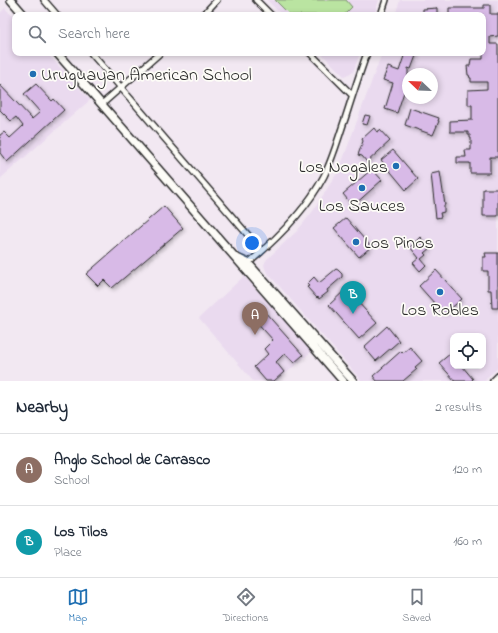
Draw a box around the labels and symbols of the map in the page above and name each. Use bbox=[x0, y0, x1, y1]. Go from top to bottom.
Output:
place label: Uruguayan American School bbox=[41, 63, 252, 90]
north arrow bbox=[402, 68, 438, 104]
marker: Uruguayan American School bbox=[28, 69, 38, 79]
place label: Los Nogales bbox=[299, 155, 388, 182]
marker: Los Nogales bbox=[391, 161, 401, 171]
marker: Los Sauces bbox=[357, 183, 367, 193]
place label: Los Sauces bbox=[319, 194, 405, 220]
place label: Los Pinos bbox=[364, 231, 434, 257]
your location bbox=[242, 233, 262, 253]
marker: Los Pinos bbox=[351, 237, 361, 247]
pin: B bbox=[340, 281, 366, 314]
marker: Los Robles bbox=[435, 287, 445, 297]
place label: Los Robles bbox=[401, 298, 479, 324]
pin: A bbox=[242, 302, 268, 335]

